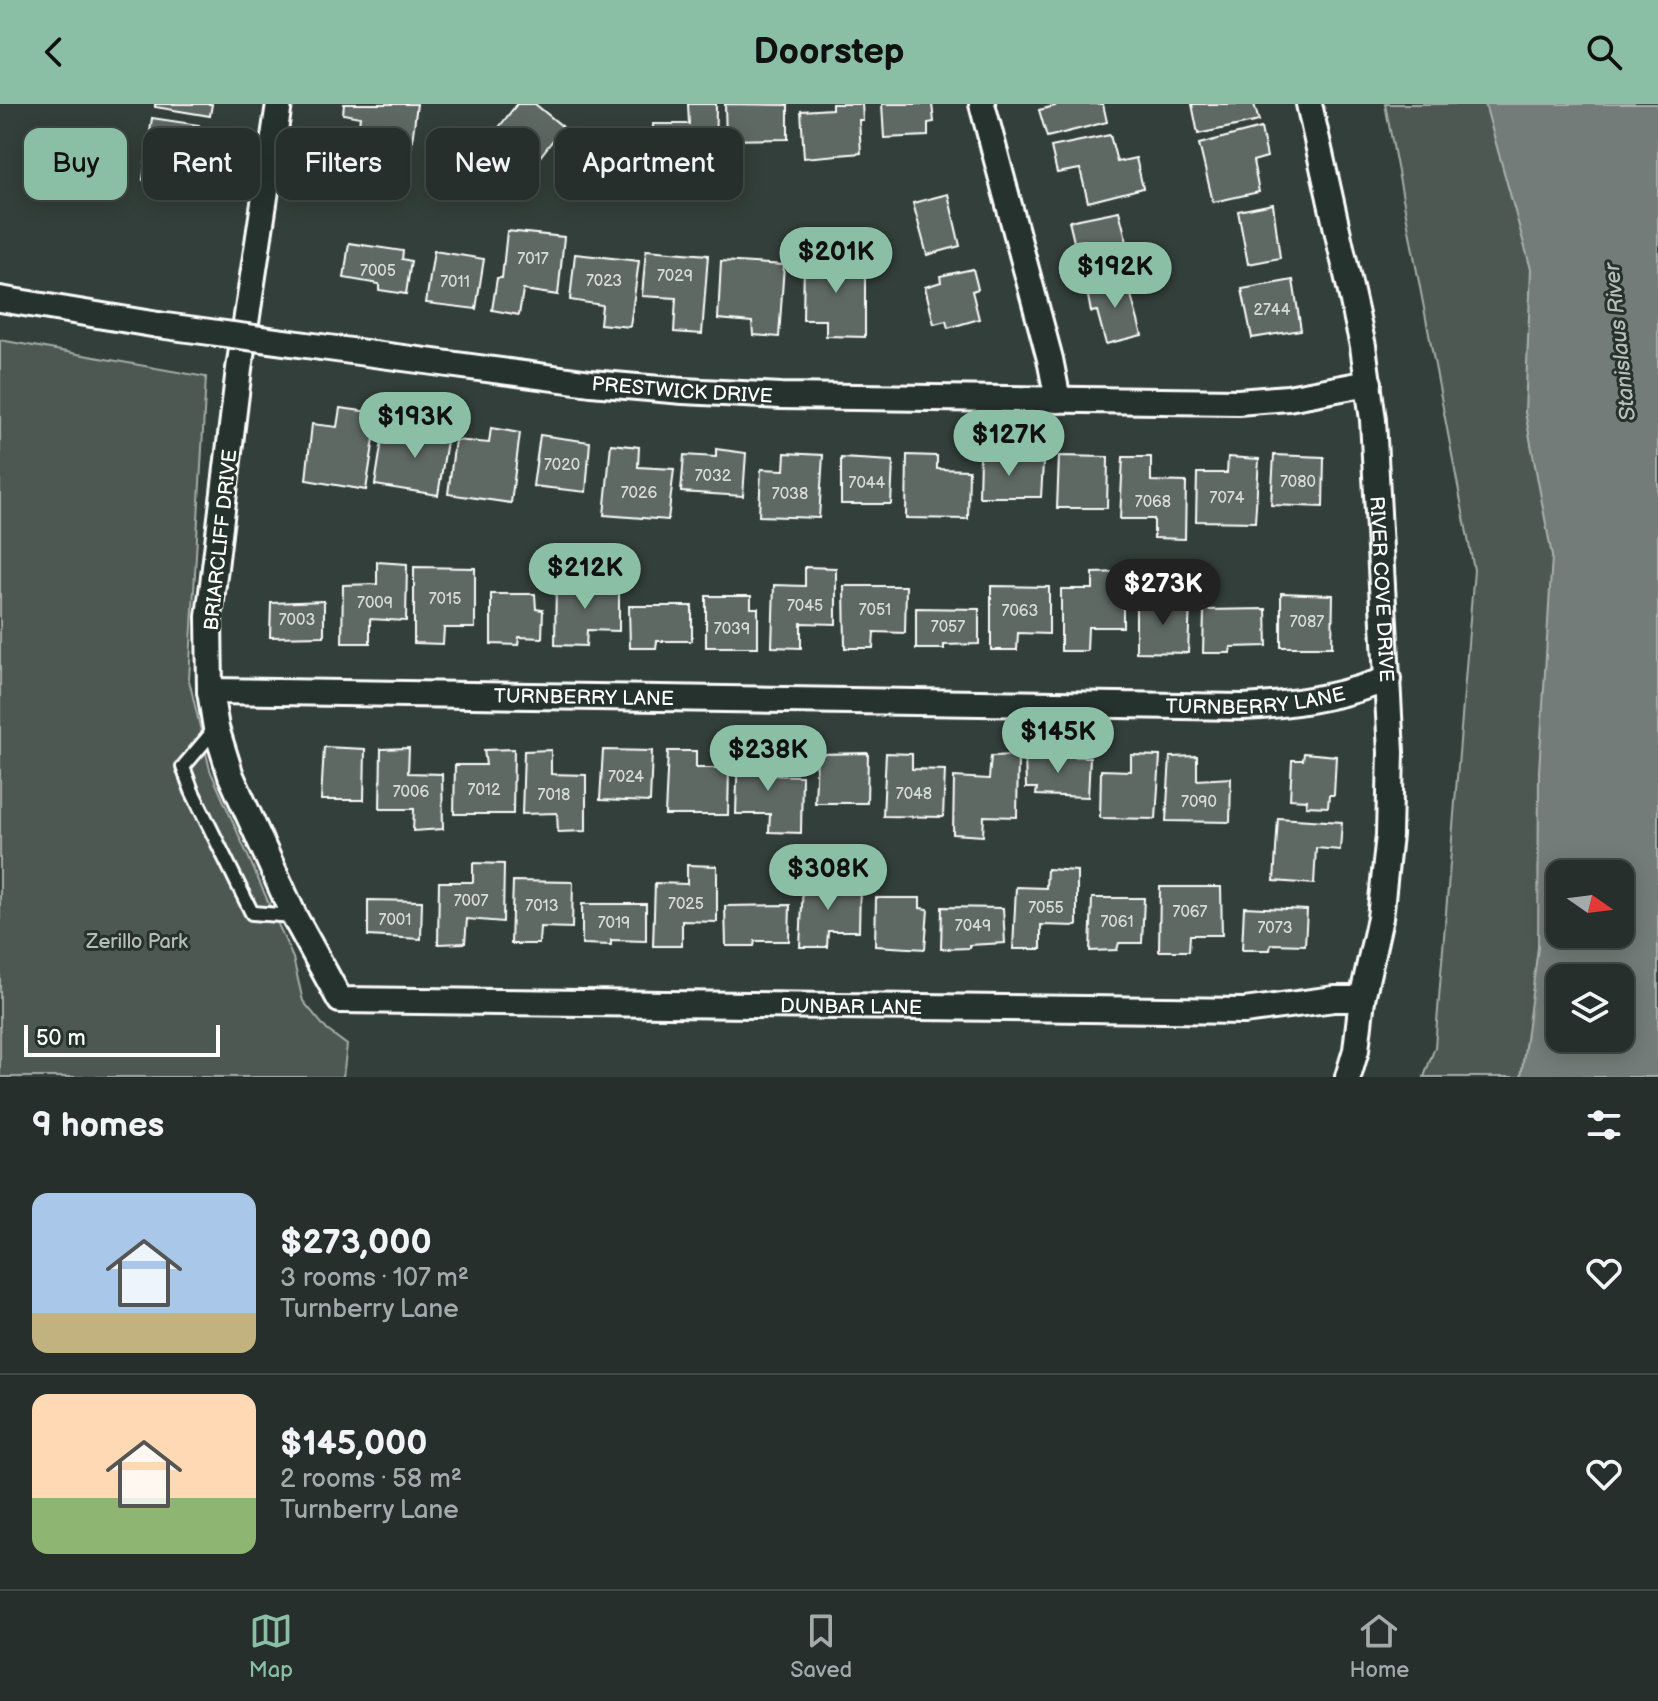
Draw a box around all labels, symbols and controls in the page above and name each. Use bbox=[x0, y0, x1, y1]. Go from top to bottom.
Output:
icon: back bbox=[32, 30, 76, 74]
icon: search bbox=[1582, 30, 1626, 74]
text: Doorstep bbox=[753, 31, 905, 74]
chip: Buy bbox=[24, 128, 127, 200]
chip: Rent bbox=[143, 128, 260, 200]
chip: Filters bbox=[276, 128, 410, 200]
chip: New bbox=[426, 128, 539, 200]
chip: Apartment bbox=[555, 128, 743, 200]
pin: $201K bbox=[780, 227, 892, 295]
text: $201K bbox=[797, 237, 875, 268]
pin: $192K bbox=[1059, 242, 1171, 310]
house number: 7017 bbox=[517, 250, 549, 269]
text: $192K bbox=[1077, 252, 1153, 283]
water label: Stanislaus River bbox=[1599, 259, 1642, 422]
house number: 7005 bbox=[360, 262, 396, 281]
house number: 7029 bbox=[657, 267, 693, 286]
house number: 7023 bbox=[586, 272, 622, 291]
house number: 7011 bbox=[440, 273, 470, 292]
house number: 2744 bbox=[1254, 301, 1291, 320]
street label: PRESTWICK DRIVE bbox=[591, 372, 773, 409]
pin: $193K bbox=[359, 392, 471, 460]
text: $193K bbox=[377, 402, 453, 433]
pin: $127K bbox=[953, 410, 1065, 478]
text: $127K bbox=[971, 420, 1047, 451]
street label: BRIARCLIFF DRIVE bbox=[200, 448, 242, 632]
house number: 7020 bbox=[544, 456, 580, 475]
house number: 7032 bbox=[695, 467, 732, 486]
house number: 7080 bbox=[1280, 473, 1316, 492]
house number: 7044 bbox=[849, 474, 886, 493]
house number: 7026 bbox=[621, 484, 657, 503]
house number: 7038 bbox=[772, 485, 808, 504]
house number: 7074 bbox=[1210, 489, 1245, 508]
house number: 7068 bbox=[1135, 493, 1171, 512]
street label: RIVER COVE DRIVE bbox=[1364, 496, 1398, 683]
pin: $212K bbox=[529, 543, 641, 611]
text: $212K bbox=[547, 553, 623, 584]
pin: $273K bbox=[1107, 559, 1219, 627]
text: $273K bbox=[1123, 569, 1203, 600]
house number: 7015 bbox=[429, 590, 461, 609]
house number: 7009 bbox=[357, 594, 393, 613]
house number: 7045 bbox=[787, 597, 823, 616]
house number: 7051 bbox=[859, 601, 891, 620]
house number: 7063 bbox=[1002, 602, 1039, 621]
house number: 7003 bbox=[279, 611, 315, 630]
house number: 7087 bbox=[1290, 613, 1324, 632]
house number: 7057 bbox=[931, 618, 965, 637]
house number: 7039 bbox=[714, 620, 750, 639]
street label: TURNBERRY LANE bbox=[1165, 682, 1348, 720]
street label: TURNBERRY LANE bbox=[494, 684, 674, 711]
pin: $145K bbox=[1002, 707, 1114, 775]
text: $145K bbox=[1020, 717, 1096, 748]
pin: $238K bbox=[712, 725, 824, 793]
text: $238K bbox=[728, 735, 808, 766]
house number: 7024 bbox=[608, 768, 644, 787]
house number: 7012 bbox=[468, 781, 501, 800]
house number: 7006 bbox=[393, 783, 429, 802]
house number: 7048 bbox=[896, 785, 932, 804]
house number: 7018 bbox=[538, 786, 570, 805]
house number: 7090 bbox=[1181, 793, 1217, 812]
pin: $308K bbox=[772, 844, 884, 912]
text: $308K bbox=[787, 854, 869, 885]
north arrow bbox=[1546, 860, 1634, 948]
map controls bbox=[1546, 860, 1634, 1052]
house number: 7007 bbox=[454, 892, 488, 911]
house number: 7025 bbox=[668, 895, 704, 914]
house number: 7013 bbox=[525, 897, 559, 916]
house number: 7055 bbox=[1028, 899, 1064, 918]
house number: 7067 bbox=[1173, 903, 1208, 922]
house number: 7001 bbox=[379, 911, 411, 930]
house number: 7061 bbox=[1100, 913, 1134, 932]
house number: 7019 bbox=[598, 914, 630, 933]
house number: 7049 bbox=[955, 917, 991, 936]
house number: 7073 bbox=[1258, 919, 1293, 938]
park label: Zerillo Park bbox=[85, 930, 188, 954]
button: layers bbox=[1546, 964, 1634, 1052]
street label: DUNBAR LANE bbox=[780, 994, 922, 1020]
scale bar bbox=[24, 1021, 220, 1057]
text: 50 m bbox=[36, 1025, 86, 1052]
icon: filters bbox=[1582, 1103, 1626, 1147]
text: 9 homes bbox=[32, 1105, 164, 1146]
text: $273,000 bbox=[280, 1222, 432, 1263]
icon: home bbox=[96, 1225, 192, 1321]
icon: heart bbox=[1582, 1251, 1626, 1295]
text: 3 rooms · 107 m² bbox=[280, 1263, 469, 1294]
text: Turnberry Lane bbox=[280, 1294, 459, 1325]
text: $145,000 bbox=[280, 1423, 427, 1464]
icon: home bbox=[96, 1426, 192, 1522]
icon: heart bbox=[1582, 1452, 1626, 1496]
text: 2 rooms · 58 m² bbox=[280, 1464, 462, 1495]
text: Turnberry Lane bbox=[280, 1495, 459, 1526]
tab: Map bbox=[249, 1609, 293, 1684]
tab: Saved bbox=[790, 1609, 852, 1684]
tab: Home bbox=[1349, 1609, 1409, 1684]

